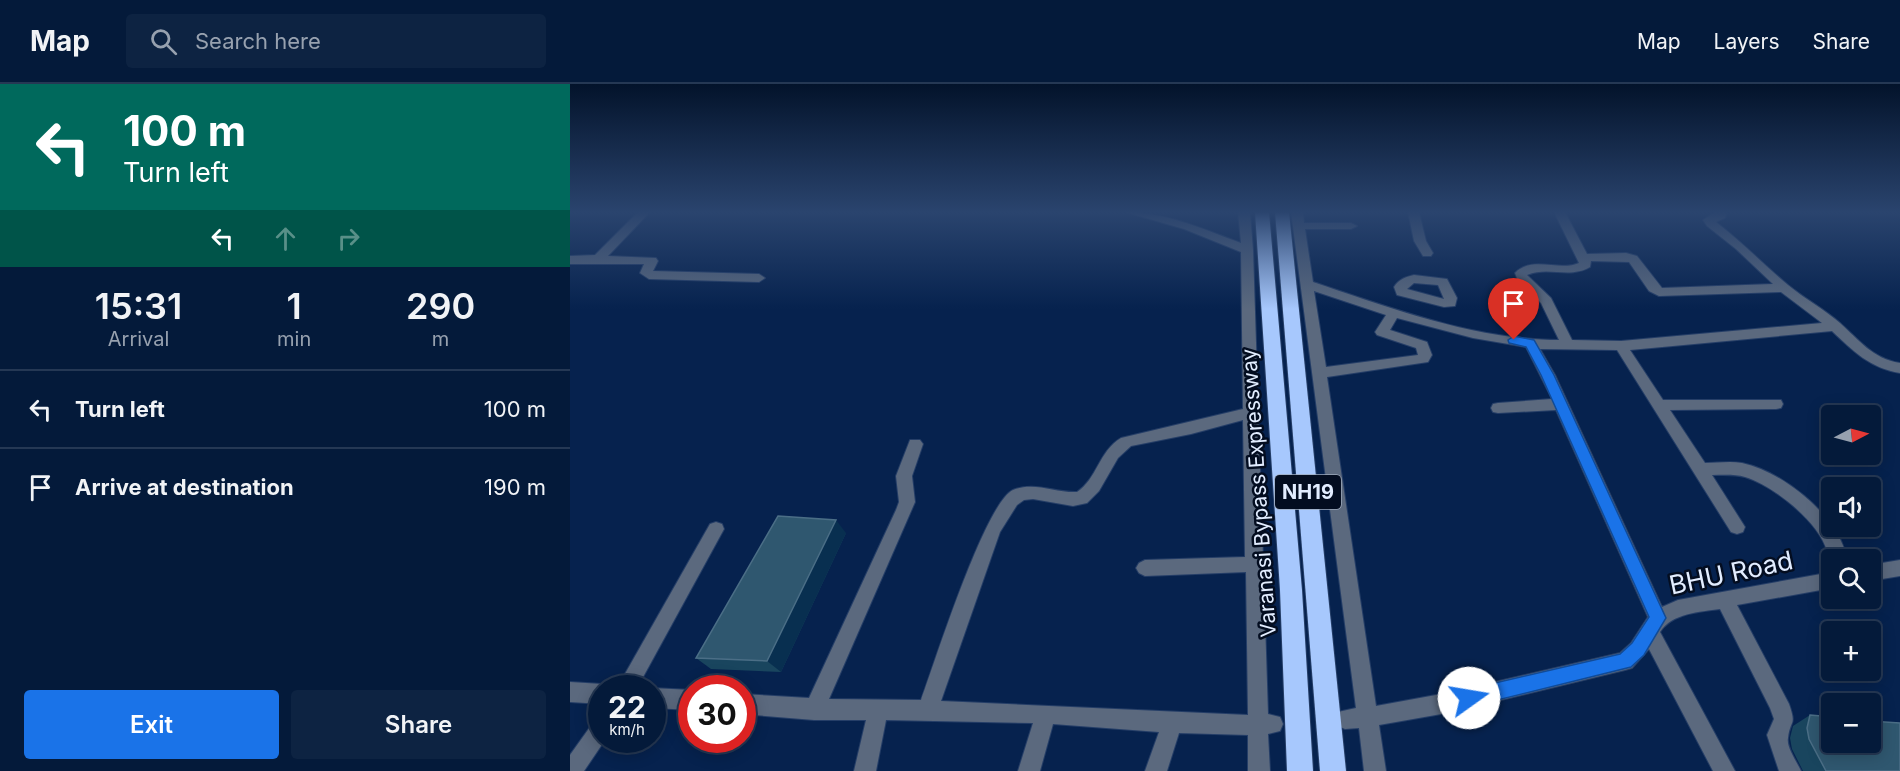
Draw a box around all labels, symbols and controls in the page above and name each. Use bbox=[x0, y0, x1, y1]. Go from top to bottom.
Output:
search box bbox=[126, 14, 546, 68]
text: Map bbox=[30, 24, 90, 58]
icon: search bbox=[147, 25, 180, 58]
text: Search here bbox=[195, 28, 321, 54]
text: Map bbox=[1637, 29, 1681, 54]
text: Layers bbox=[1714, 29, 1780, 54]
text: Share bbox=[1813, 29, 1870, 54]
text: 100 m bbox=[123, 105, 246, 156]
icon: left bbox=[24, 108, 102, 186]
text: Turn left bbox=[123, 156, 229, 189]
icon: left bbox=[206, 222, 239, 255]
icon: ahead bbox=[269, 222, 302, 255]
icon: right bbox=[332, 222, 365, 255]
pin bbox=[1488, 278, 1539, 340]
text: 15:31 bbox=[95, 284, 182, 328]
text: 1 bbox=[287, 284, 302, 328]
text: 290 bbox=[406, 284, 475, 328]
icon: arrive bbox=[1497, 287, 1530, 320]
text: Arrival bbox=[108, 327, 169, 351]
text: min bbox=[277, 327, 311, 351]
text: m bbox=[432, 327, 449, 351]
street label: Varanasi Bypass Expressway bbox=[1236, 348, 1281, 638]
icon: left bbox=[24, 393, 57, 426]
text: Turn left bbox=[75, 396, 165, 422]
text: 100 m bbox=[484, 396, 546, 422]
north arrow bbox=[1821, 405, 1881, 465]
map controls bbox=[1821, 405, 1881, 753]
icon: arrive bbox=[24, 471, 57, 504]
text: Arrive at destination bbox=[75, 474, 294, 500]
text: 190 m bbox=[484, 474, 546, 500]
road number: NH19 bbox=[1275, 475, 1341, 509]
button: sound bbox=[1821, 477, 1881, 537]
street label: BHU Road bbox=[1666, 544, 1796, 601]
button: search bbox=[1821, 549, 1881, 609]
button: + bbox=[1821, 621, 1881, 681]
position arrow bbox=[1437, 666, 1501, 730]
speed limit sign: 30 bbox=[678, 675, 756, 753]
text: 22 bbox=[608, 689, 646, 725]
button: Exit bbox=[24, 690, 279, 759]
button: Share bbox=[291, 690, 546, 759]
button: − bbox=[1821, 693, 1881, 753]
text: km/h bbox=[609, 720, 645, 739]

